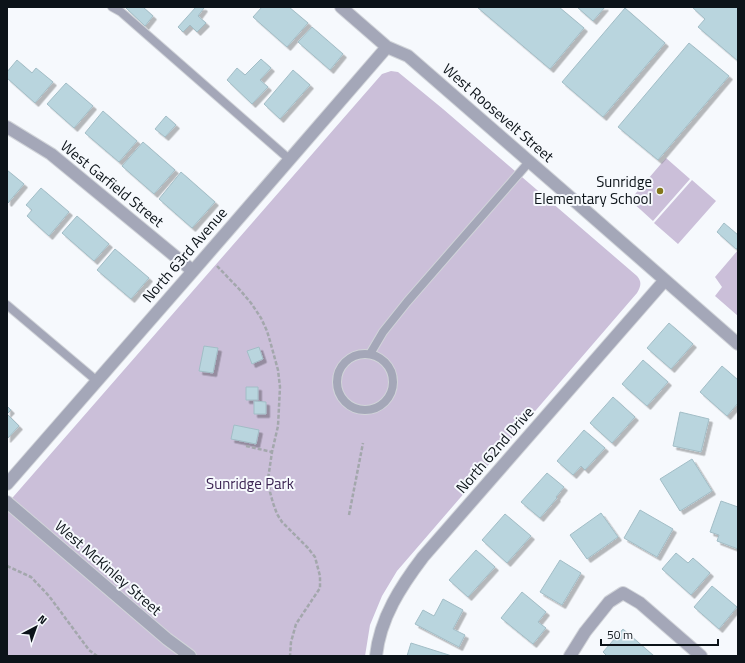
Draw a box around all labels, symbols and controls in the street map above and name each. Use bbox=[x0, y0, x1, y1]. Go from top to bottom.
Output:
street label: West Roosevelt Street bbox=[438, 58, 560, 168]
street label: West Garfield Street bbox=[56, 135, 170, 233]
place label: Sunridge Elementary School bbox=[534, 170, 652, 210]
marker: Sunridge Elementary School bbox=[655, 186, 665, 196]
street label: North 63rd Avenue bbox=[137, 202, 233, 307]
street label: North 62nd Drive bbox=[450, 401, 539, 498]
park label: Sunridge Park bbox=[206, 472, 294, 495]
street label: West McKinley Street bbox=[50, 515, 167, 621]
north arrow bbox=[16, 607, 56, 647]
text: N bbox=[34, 611, 51, 628]
scale bar bbox=[601, 621, 718, 647]
text: 50 m bbox=[607, 625, 633, 644]

